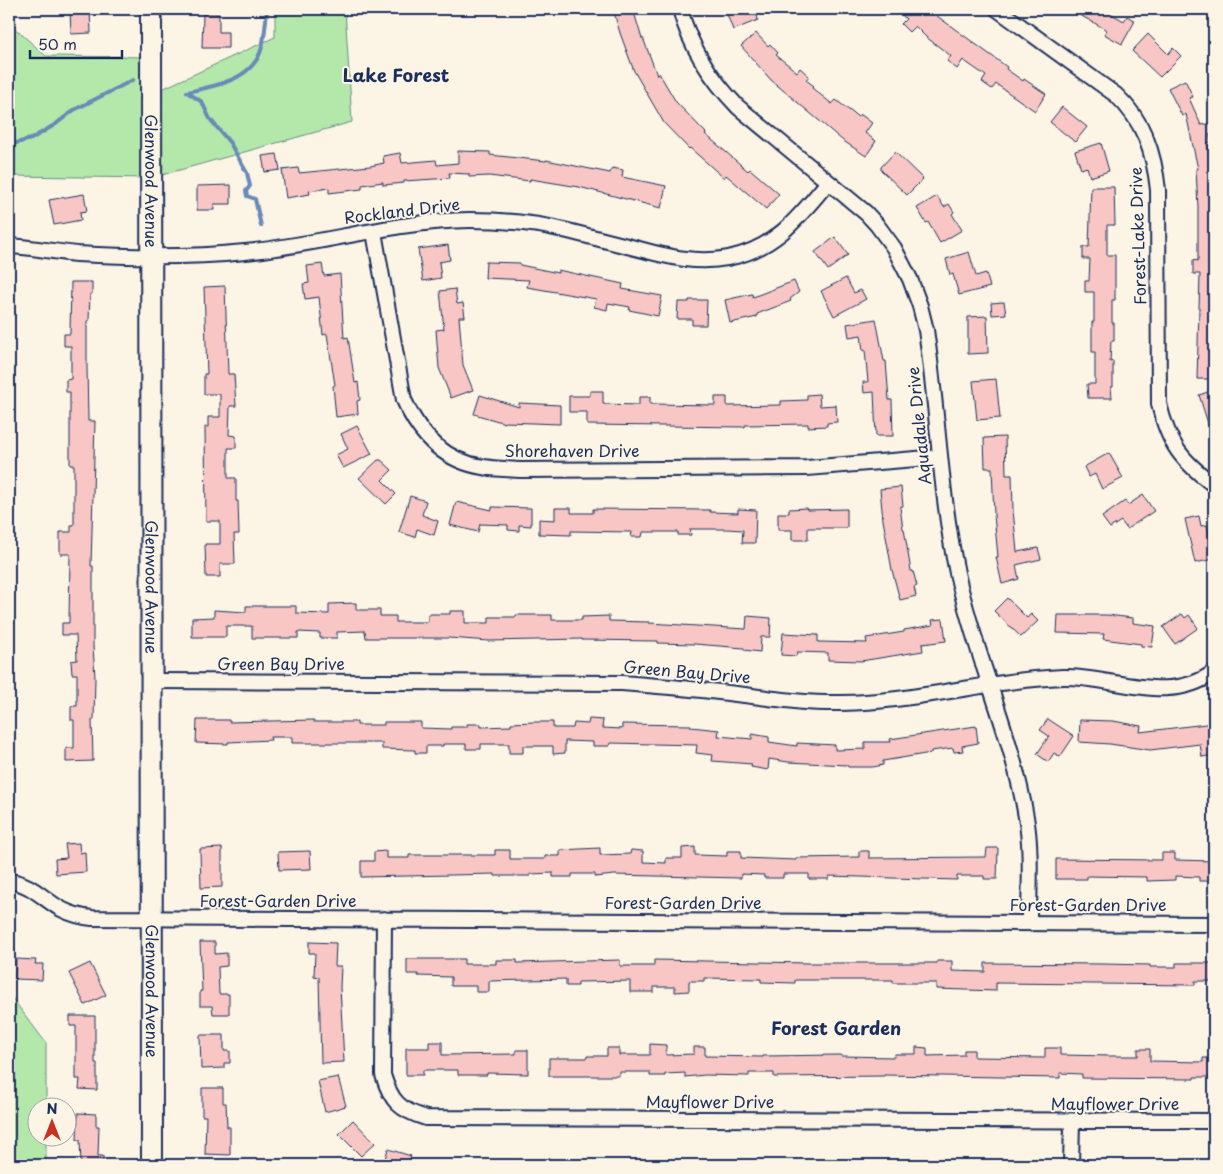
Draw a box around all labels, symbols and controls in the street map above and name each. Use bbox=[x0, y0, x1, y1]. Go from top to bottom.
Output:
scale bar bbox=[30, 28, 122, 60]
text: 50 m bbox=[38, 32, 77, 55]
district label: Lake Forest bbox=[343, 61, 450, 88]
street label: Glenwood Avenue bbox=[140, 114, 164, 248]
street label: Forest-Lake Drive bbox=[1123, 167, 1151, 306]
street label: Rockland Drive bbox=[343, 191, 461, 229]
street label: Aquadale Drive bbox=[900, 366, 936, 486]
street label: Shorehaven Drive bbox=[505, 438, 639, 462]
street label: Glenwood Avenue bbox=[140, 520, 165, 654]
street label: Green Bay Drive bbox=[217, 651, 345, 675]
street label: Green Bay Drive bbox=[622, 653, 752, 689]
street label: Forest-Garden Drive bbox=[199, 888, 357, 912]
street label: Forest-Garden Drive bbox=[604, 890, 762, 914]
street label: Forest-Garden Drive bbox=[1009, 892, 1167, 916]
street label: Glenwood Avenue bbox=[141, 924, 165, 1058]
district label: Forest Garden bbox=[771, 1014, 901, 1041]
street label: Mayflower Drive bbox=[646, 1089, 774, 1113]
street label: Mayflower Drive bbox=[1051, 1091, 1179, 1115]
north arrow bbox=[28, 1096, 78, 1146]
text: N bbox=[46, 1098, 58, 1119]

